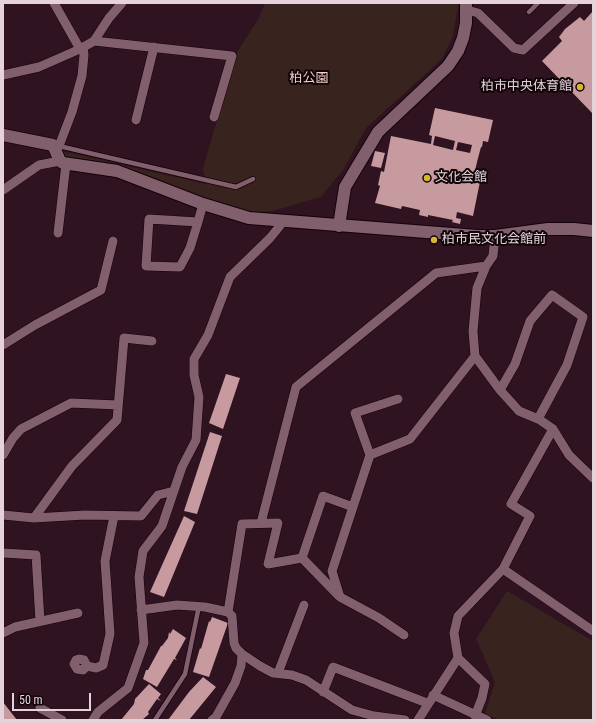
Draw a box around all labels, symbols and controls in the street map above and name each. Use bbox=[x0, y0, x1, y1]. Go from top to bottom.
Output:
park label: 柏公園 bbox=[290, 71, 328, 87]
place label: 柏市中央体育館 bbox=[481, 79, 572, 95]
marker: 柏市中央体育館 bbox=[575, 82, 585, 92]
place label: 文化会館 bbox=[435, 170, 487, 186]
marker: 文化会館 bbox=[422, 173, 432, 183]
place label: 柏市民文化会館前 bbox=[442, 232, 546, 248]
marker: 柏市民文化会館前 bbox=[429, 235, 439, 245]
scale bar bbox=[14, 685, 93, 711]
text: 50 m bbox=[19, 693, 43, 707]

